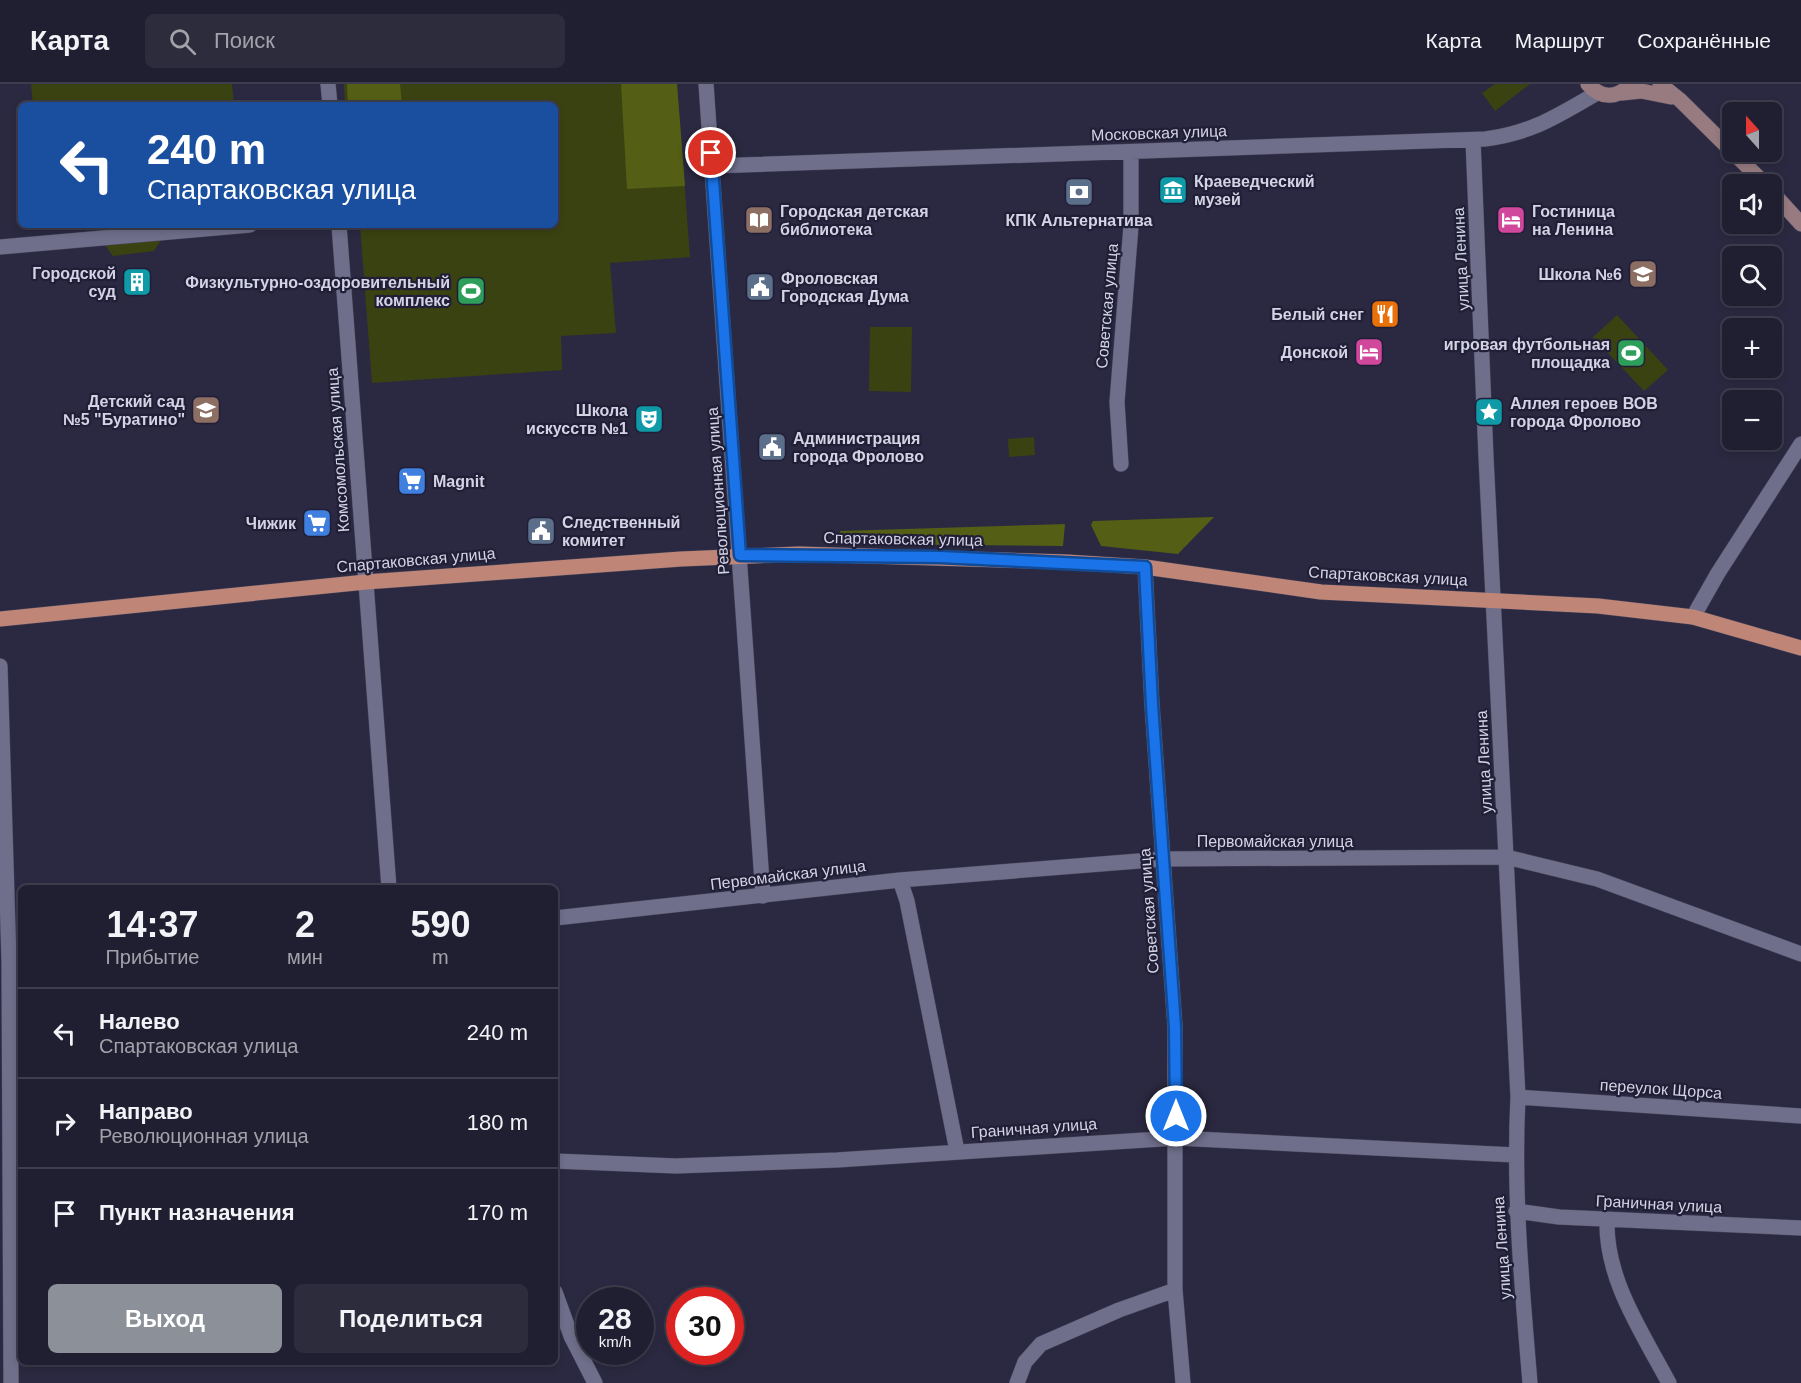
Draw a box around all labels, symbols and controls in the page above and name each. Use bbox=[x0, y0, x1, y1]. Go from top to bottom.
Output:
search box bbox=[145, 14, 565, 68]
text: Карта bbox=[30, 25, 109, 56]
icon: search bbox=[166, 25, 199, 58]
text: Поиск bbox=[214, 28, 275, 53]
text: Карта bbox=[1426, 29, 1482, 52]
text: Маршрут bbox=[1515, 29, 1604, 52]
text: Сохранённые bbox=[1637, 29, 1771, 52]
north arrow bbox=[1722, 102, 1782, 162]
map controls bbox=[1722, 102, 1782, 450]
street label: Московская улица bbox=[1091, 122, 1227, 144]
icon: left bbox=[48, 126, 126, 204]
text: 240 m bbox=[147, 126, 266, 173]
pin bbox=[685, 127, 736, 178]
icon: arrive bbox=[694, 136, 727, 169]
place label: Краеведческий музей bbox=[1194, 173, 1315, 208]
museum icon: Краеведческий музей bbox=[1157, 174, 1189, 206]
button: sound bbox=[1722, 174, 1782, 234]
text: Спартаковская улица bbox=[147, 175, 416, 205]
bank icon: КПК Альтернатива bbox=[1063, 176, 1095, 208]
place label: Городская детская библиотека bbox=[780, 203, 929, 238]
place label: Гостиница на Ленина bbox=[1532, 203, 1615, 238]
library icon: Городская детская библиотека bbox=[743, 204, 775, 236]
hotel icon: Гостиница на Ленина bbox=[1495, 204, 1527, 236]
street label: улица Ленина bbox=[1450, 207, 1472, 311]
place label: КПК Альтернатива bbox=[1006, 212, 1153, 229]
street label: Советская улица bbox=[1093, 243, 1121, 369]
button: search bbox=[1722, 246, 1782, 306]
school or university icon: Школа №6 bbox=[1627, 258, 1659, 290]
place label: Городской суд bbox=[32, 265, 116, 300]
building icon: Городской суд bbox=[121, 266, 153, 298]
place label: Школа №6 bbox=[1539, 266, 1622, 283]
place label: Фроловская Городская Дума bbox=[781, 270, 909, 305]
public building icon: Фроловская Городская Дума bbox=[744, 271, 776, 303]
place label: Физкультурно-оздоровительный комплекс bbox=[185, 274, 450, 309]
sports icon: Физкультурно-оздоровительный комплекс bbox=[455, 275, 487, 307]
restaurant icon: Белый снег bbox=[1369, 298, 1401, 330]
place label: Белый снег bbox=[1271, 306, 1364, 323]
button: + bbox=[1722, 318, 1782, 378]
hotel icon: Донской bbox=[1353, 336, 1385, 368]
place label: игровая футбольная площадка bbox=[1444, 336, 1610, 371]
sports icon: игровая футбольная площадка bbox=[1615, 337, 1647, 369]
place label: Донской bbox=[1281, 344, 1348, 361]
street label: Комсомольская улица bbox=[324, 367, 352, 533]
button: − bbox=[1722, 390, 1782, 450]
place label: Детский сад №5 "Буратино" bbox=[63, 393, 185, 428]
school or university icon: Детский сад №5 "Буратино" bbox=[190, 394, 222, 426]
place label: Аллея героев ВОВ города Фролово bbox=[1510, 395, 1658, 430]
place icon: Аллея героев ВОВ города Фролово bbox=[1473, 396, 1505, 428]
place label: Школа искусств №1 bbox=[526, 402, 628, 437]
theatre icon: Школа искусств №1 bbox=[633, 403, 665, 435]
street label: Революционная улица bbox=[704, 407, 732, 575]
place label: Администрация города Фролово bbox=[793, 430, 924, 465]
public building icon: Администрация города Фролово bbox=[756, 431, 788, 463]
supermarket icon: Magnit bbox=[396, 465, 428, 497]
place label: Magnit bbox=[433, 473, 485, 490]
supermarket icon: Чижик bbox=[301, 507, 333, 539]
place label: Следственный комитет bbox=[562, 514, 680, 549]
place label: Чижик bbox=[246, 515, 297, 532]
public building icon: Следственный комитет bbox=[525, 515, 557, 547]
street label: Спартаковская улица bbox=[823, 529, 983, 549]
street label: Спартаковская улица bbox=[336, 545, 496, 575]
street label: Спартаковская улица bbox=[1308, 563, 1468, 589]
street label: улица Ленина bbox=[1473, 710, 1495, 814]
street label: Первомайская улица bbox=[1197, 833, 1353, 850]
street label: Советская улица bbox=[1136, 848, 1162, 974]
street label: Первомайская улица bbox=[709, 857, 867, 893]
text: 14:37 bbox=[106, 904, 199, 945]
text: 2 bbox=[295, 904, 315, 945]
text: 590 bbox=[410, 904, 470, 945]
text: Прибытие bbox=[105, 946, 199, 968]
text: мин bbox=[287, 946, 323, 968]
text: m bbox=[432, 946, 449, 968]
text: Налево bbox=[99, 1009, 180, 1034]
icon: left bbox=[48, 1017, 81, 1050]
text: 240 m bbox=[467, 1020, 528, 1045]
text: Спартаковская улица bbox=[99, 1035, 298, 1057]
street label: переулок Щорса bbox=[1599, 1076, 1723, 1102]
position arrow bbox=[1144, 1084, 1208, 1148]
text: Направо bbox=[99, 1099, 193, 1124]
icon: right bbox=[48, 1107, 81, 1140]
text: 180 m bbox=[467, 1110, 528, 1135]
street label: Граничная улица bbox=[970, 1115, 1098, 1141]
text: Революционная улица bbox=[99, 1125, 309, 1147]
street label: Граничная улица bbox=[1595, 1192, 1723, 1216]
street label: улица Ленина bbox=[1490, 1196, 1514, 1300]
icon: arrive bbox=[48, 1197, 81, 1230]
text: Пункт назначения bbox=[99, 1200, 295, 1225]
text: 170 m bbox=[467, 1200, 528, 1225]
button: Выход bbox=[48, 1284, 282, 1353]
button: Поделиться bbox=[294, 1284, 528, 1353]
speed limit sign: 30 bbox=[666, 1287, 744, 1365]
text: 28 bbox=[598, 1302, 632, 1335]
text: km/h bbox=[599, 1333, 631, 1350]

